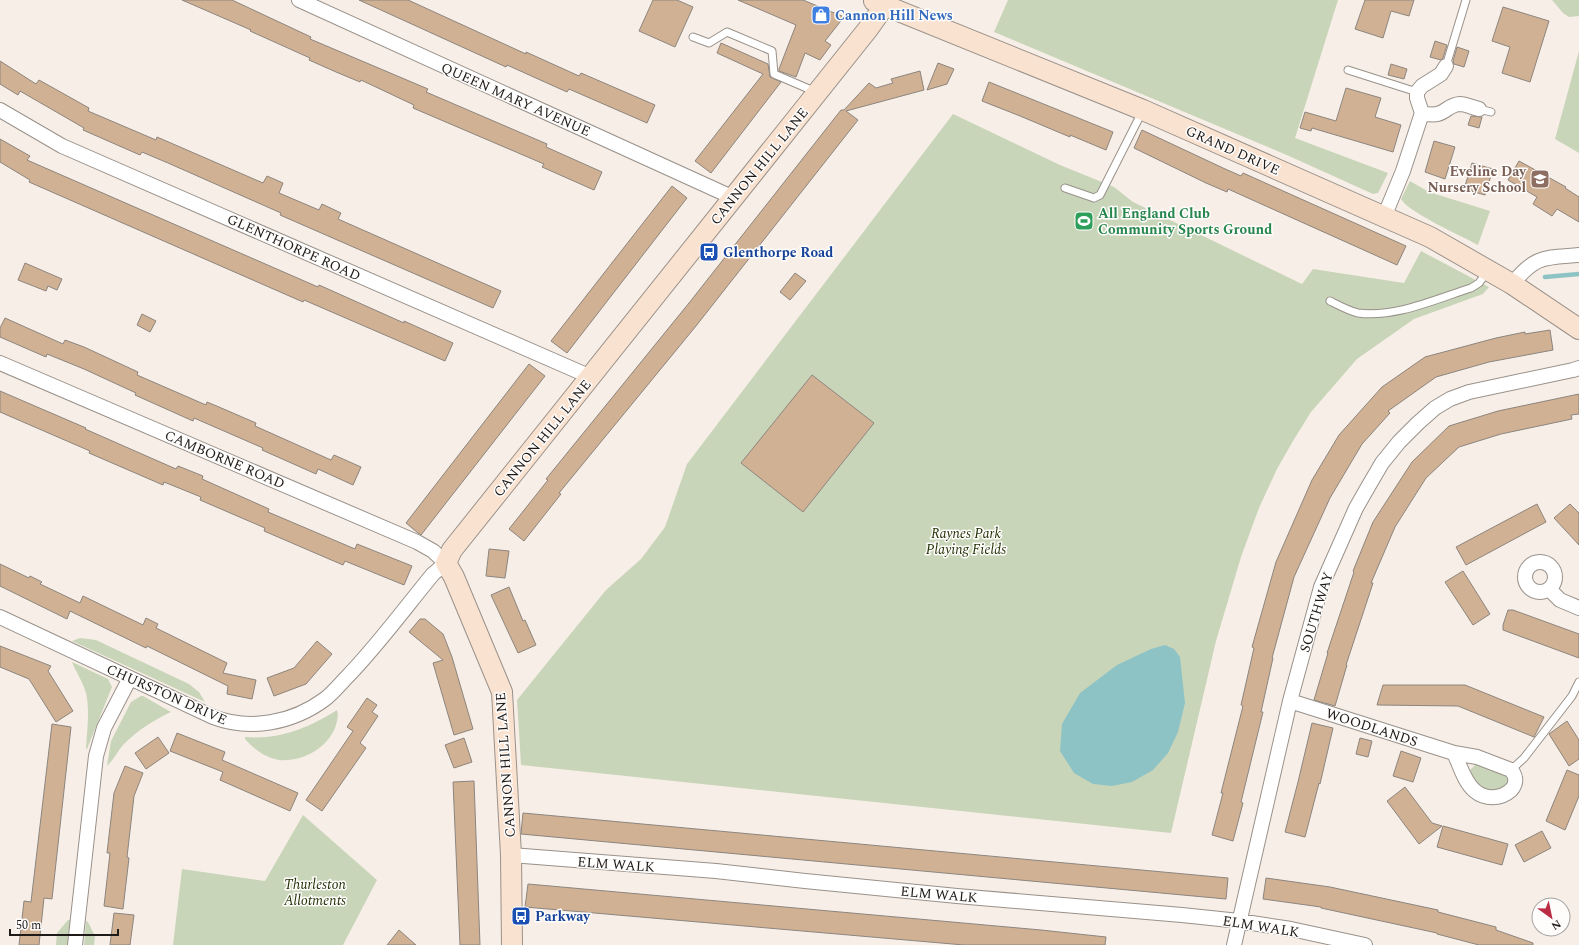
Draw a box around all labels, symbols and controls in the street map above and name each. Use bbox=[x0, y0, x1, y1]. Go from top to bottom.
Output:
shop icon: Cannon Hill News bbox=[810, 4, 832, 26]
place label: Cannon Hill News bbox=[835, 5, 953, 26]
street label: QUEEN MARY AVENUE bbox=[438, 57, 594, 142]
street label: CANNON HILL LANE bbox=[705, 103, 813, 230]
street label: GRAND DRIVE bbox=[1182, 120, 1283, 181]
place label: Eveline Day Nursery School bbox=[1427, 161, 1527, 198]
school or university icon: Eveline Day Nursery School bbox=[1529, 168, 1551, 190]
place label: All England Club Community Sports Ground bbox=[1098, 203, 1272, 240]
street label: GLENTHORPE ROAD bbox=[224, 209, 364, 286]
sports icon: All England Club Community Sports Ground bbox=[1073, 210, 1095, 232]
bus stop icon: Glenthorpe Road bbox=[698, 241, 720, 263]
place label: Glenthorpe Road bbox=[723, 242, 833, 263]
street label: CANNON HILL LANE bbox=[488, 375, 596, 502]
street label: CAMBORNE ROAD bbox=[161, 425, 288, 494]
park label: Raynes Park Playing Fields bbox=[926, 523, 1006, 560]
street label: SOUTHWAY bbox=[1294, 569, 1339, 655]
street label: CHURSTON DRIVE bbox=[103, 658, 230, 730]
street label: CANNON HILL LANE bbox=[490, 692, 521, 838]
street label: WOODLANDS bbox=[1323, 703, 1420, 752]
street label: ELM WALK bbox=[577, 851, 655, 878]
park label: Thurleston Allotments bbox=[283, 874, 347, 911]
street label: ELM WALK bbox=[900, 881, 978, 908]
north arrow bbox=[1531, 897, 1571, 937]
bus stop icon: Parkway bbox=[510, 905, 532, 927]
place label: Parkway bbox=[535, 906, 591, 927]
street label: ELM WALK bbox=[1221, 910, 1301, 943]
scale bar bbox=[10, 911, 118, 937]
text: N bbox=[1548, 915, 1565, 935]
text: 50 m bbox=[16, 916, 41, 935]

